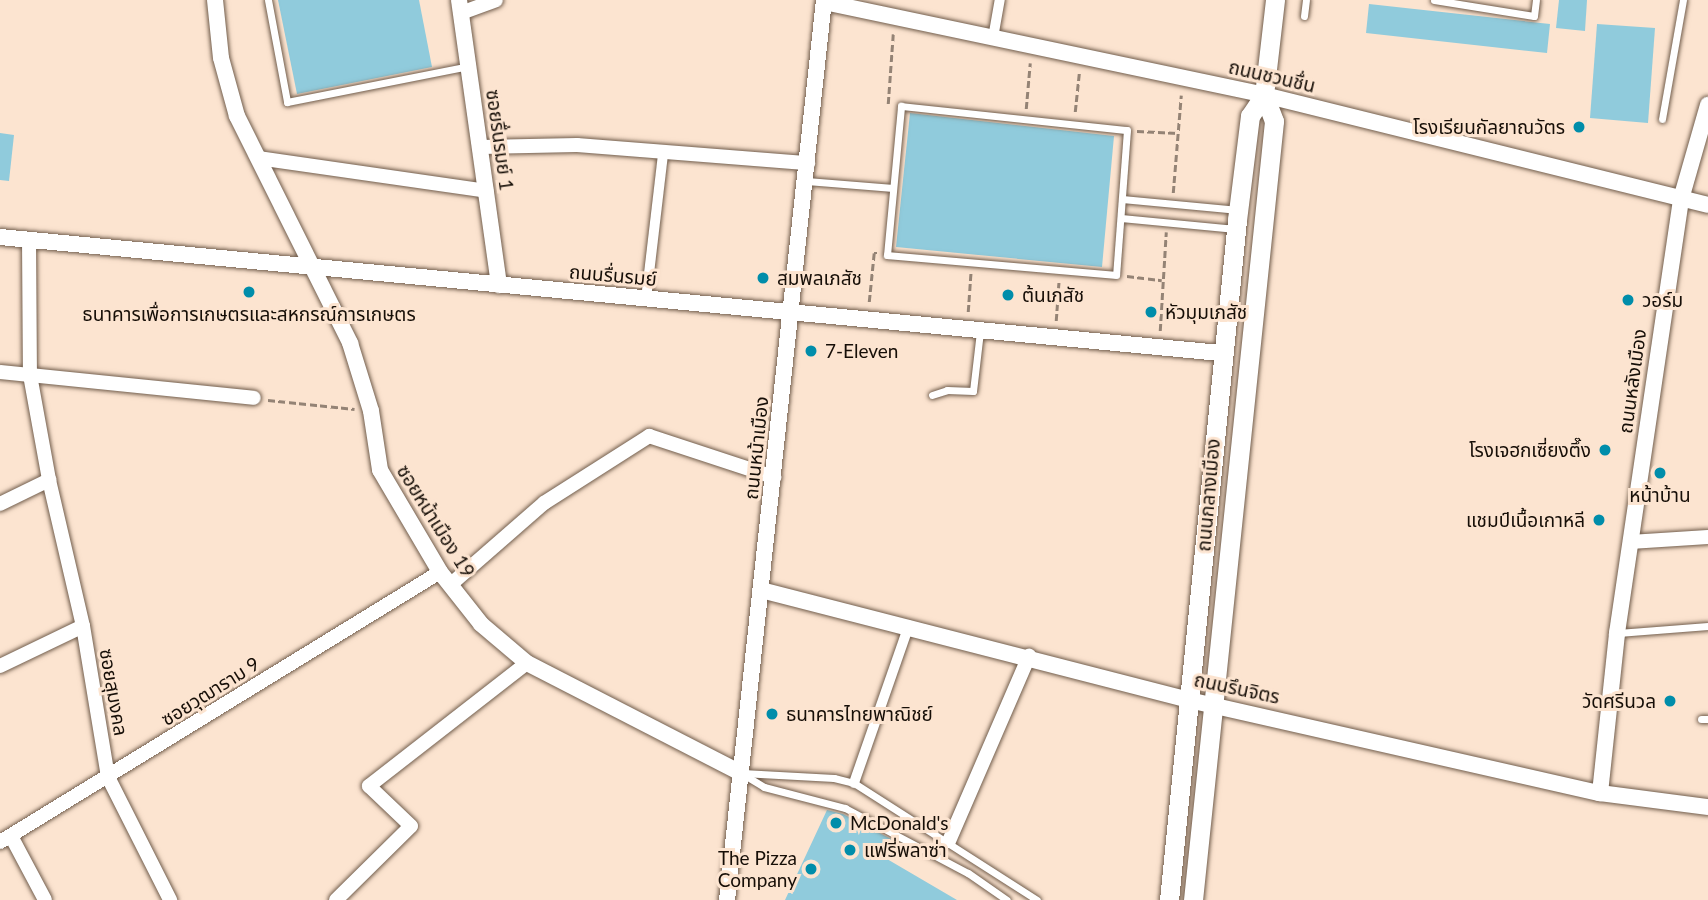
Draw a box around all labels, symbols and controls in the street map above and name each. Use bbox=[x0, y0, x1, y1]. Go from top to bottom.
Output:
street label: ถนนชวนชื่น bbox=[1226, 55, 1318, 97]
street label: ซอยรื่นรมย์ 1 bbox=[482, 88, 518, 192]
place label: โรงเรียนกัลยาณวัตร bbox=[1413, 116, 1565, 138]
marker: โรงเรียนกัลยาณวัตร bbox=[1571, 119, 1587, 135]
street label: ถนนรื่นรมย์ bbox=[568, 260, 658, 290]
place label: สมพลเภสัช bbox=[777, 267, 862, 289]
marker: สมพลเภสัช bbox=[755, 270, 771, 286]
marker: ธนาคารเพื่อการเกษตรและสหกรณ์การเกษตร bbox=[241, 284, 257, 300]
place label: ต้นเภสัช bbox=[1022, 284, 1084, 306]
marker: ต้นเภสัช bbox=[1000, 287, 1016, 303]
place label: วอร์ม bbox=[1642, 289, 1683, 311]
marker: วอร์ม bbox=[1620, 292, 1636, 308]
place label: หัวมุมเภสัช bbox=[1165, 301, 1247, 323]
place label: ธนาคารเพื่อการเกษตรและสหกรณ์การเกษตร bbox=[82, 303, 416, 325]
marker: หัวมุมเภสัช bbox=[1143, 304, 1159, 320]
street label: ถนนหลังเมือง bbox=[1613, 327, 1651, 435]
place label: 7-Eleven bbox=[825, 340, 898, 362]
marker: 7-Eleven bbox=[803, 343, 819, 359]
street label: ถนนหน้าเมือง bbox=[739, 395, 773, 501]
street label: ถนนกลางเมือง bbox=[1192, 438, 1224, 552]
place label: โรงเจฮกเซี่ยงตึ๊ง bbox=[1469, 439, 1591, 461]
marker: โรงเจฮกเซี่ยงตึ๊ง bbox=[1597, 442, 1613, 458]
street label: ซอยหน้าเมือง 19 bbox=[392, 460, 480, 582]
marker: หน้าบ้าน bbox=[1652, 465, 1668, 481]
place label: หน้าบ้าน bbox=[1629, 484, 1691, 506]
place label: แชมป์เนื้อเกาหลี bbox=[1466, 509, 1585, 531]
marker: แชมป์เนื้อเกาหลี bbox=[1591, 512, 1607, 528]
street label: ซอยสุมงคล bbox=[95, 647, 133, 737]
street label: ซอยวุฒาราม 9 bbox=[157, 652, 263, 730]
street label: ถนนรึนจิตร bbox=[1192, 668, 1282, 708]
place label: วัดศรีนวล bbox=[1582, 690, 1656, 712]
marker: วัดศรีนวล bbox=[1662, 693, 1678, 709]
place label: ธนาคารไทยพาณิชย์ bbox=[786, 703, 933, 725]
marker: ธนาคารไทยพาณิชย์ bbox=[764, 706, 780, 722]
place label: McDonald's bbox=[850, 812, 949, 834]
marker: McDonald's bbox=[828, 815, 844, 831]
place label: แฟรี่พลาซ่า bbox=[864, 839, 947, 861]
marker: แฟรี่พลาซ่า bbox=[842, 842, 858, 858]
place label: The Pizza Company bbox=[718, 847, 797, 891]
marker: The Pizza Company bbox=[803, 861, 819, 877]

